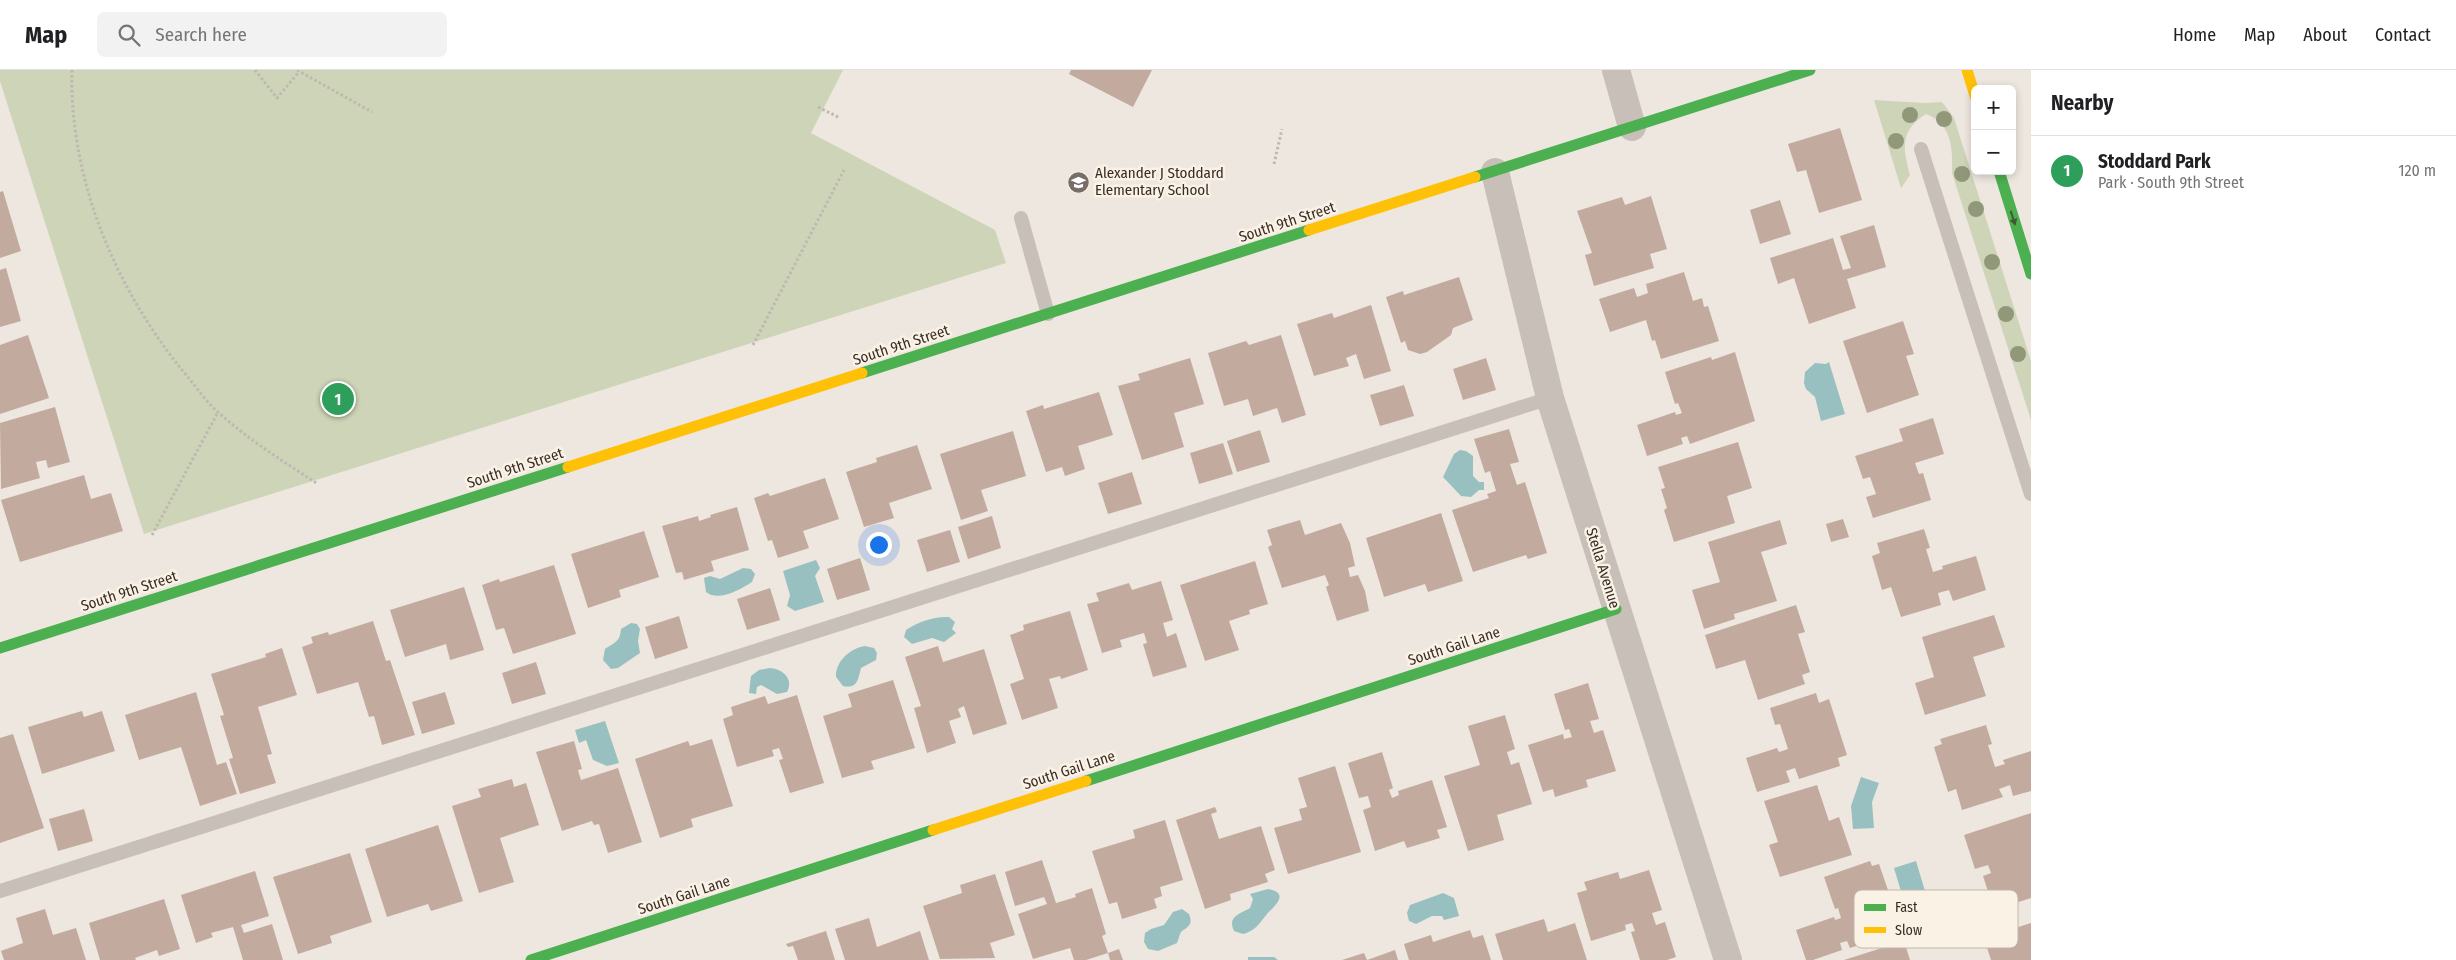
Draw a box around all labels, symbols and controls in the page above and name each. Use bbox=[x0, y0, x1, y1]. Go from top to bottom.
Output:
search box bbox=[97, 12, 447, 57]
text: Map bbox=[25, 21, 67, 49]
icon: search bbox=[115, 21, 143, 49]
text: Search here bbox=[155, 23, 247, 46]
text: Home bbox=[2173, 24, 2216, 46]
text: Map bbox=[2244, 24, 2275, 46]
text: About bbox=[2303, 24, 2347, 46]
text: Contact bbox=[2375, 24, 2431, 46]
map controls bbox=[1971, 85, 2016, 175]
button: + bbox=[1971, 85, 2016, 130]
text: Nearby bbox=[2051, 90, 2113, 116]
button: − bbox=[1971, 130, 2016, 175]
text: Stoddard Park bbox=[2098, 150, 2211, 173]
text: 1 bbox=[2064, 161, 2070, 180]
text: 120 m bbox=[2398, 161, 2436, 180]
place label: Alexander J Stoddard Elementary School bbox=[1095, 164, 1224, 199]
school or university icon: Alexander J Stoddard Elementary School bbox=[1067, 170, 1091, 194]
text: Park · South 9th Street bbox=[2098, 173, 2244, 192]
street label: South 9th Street bbox=[1237, 198, 1337, 246]
one-way arrow bbox=[2010, 210, 2018, 225]
street label: South 9th Street bbox=[851, 321, 951, 369]
pin: 1 bbox=[322, 380, 354, 418]
street label: South 9th Street bbox=[465, 444, 565, 492]
street label: Stella Avenue bbox=[1582, 526, 1624, 610]
your location bbox=[866, 532, 892, 558]
street label: South 9th Street bbox=[79, 567, 179, 615]
street label: South Gail Lane bbox=[1406, 623, 1502, 669]
street label: South Gail Lane bbox=[1021, 747, 1117, 793]
street label: South Gail Lane bbox=[636, 872, 732, 918]
legend bbox=[1854, 890, 2018, 948]
text: Fast bbox=[1895, 899, 1918, 916]
text: Slow bbox=[1895, 922, 1922, 939]

